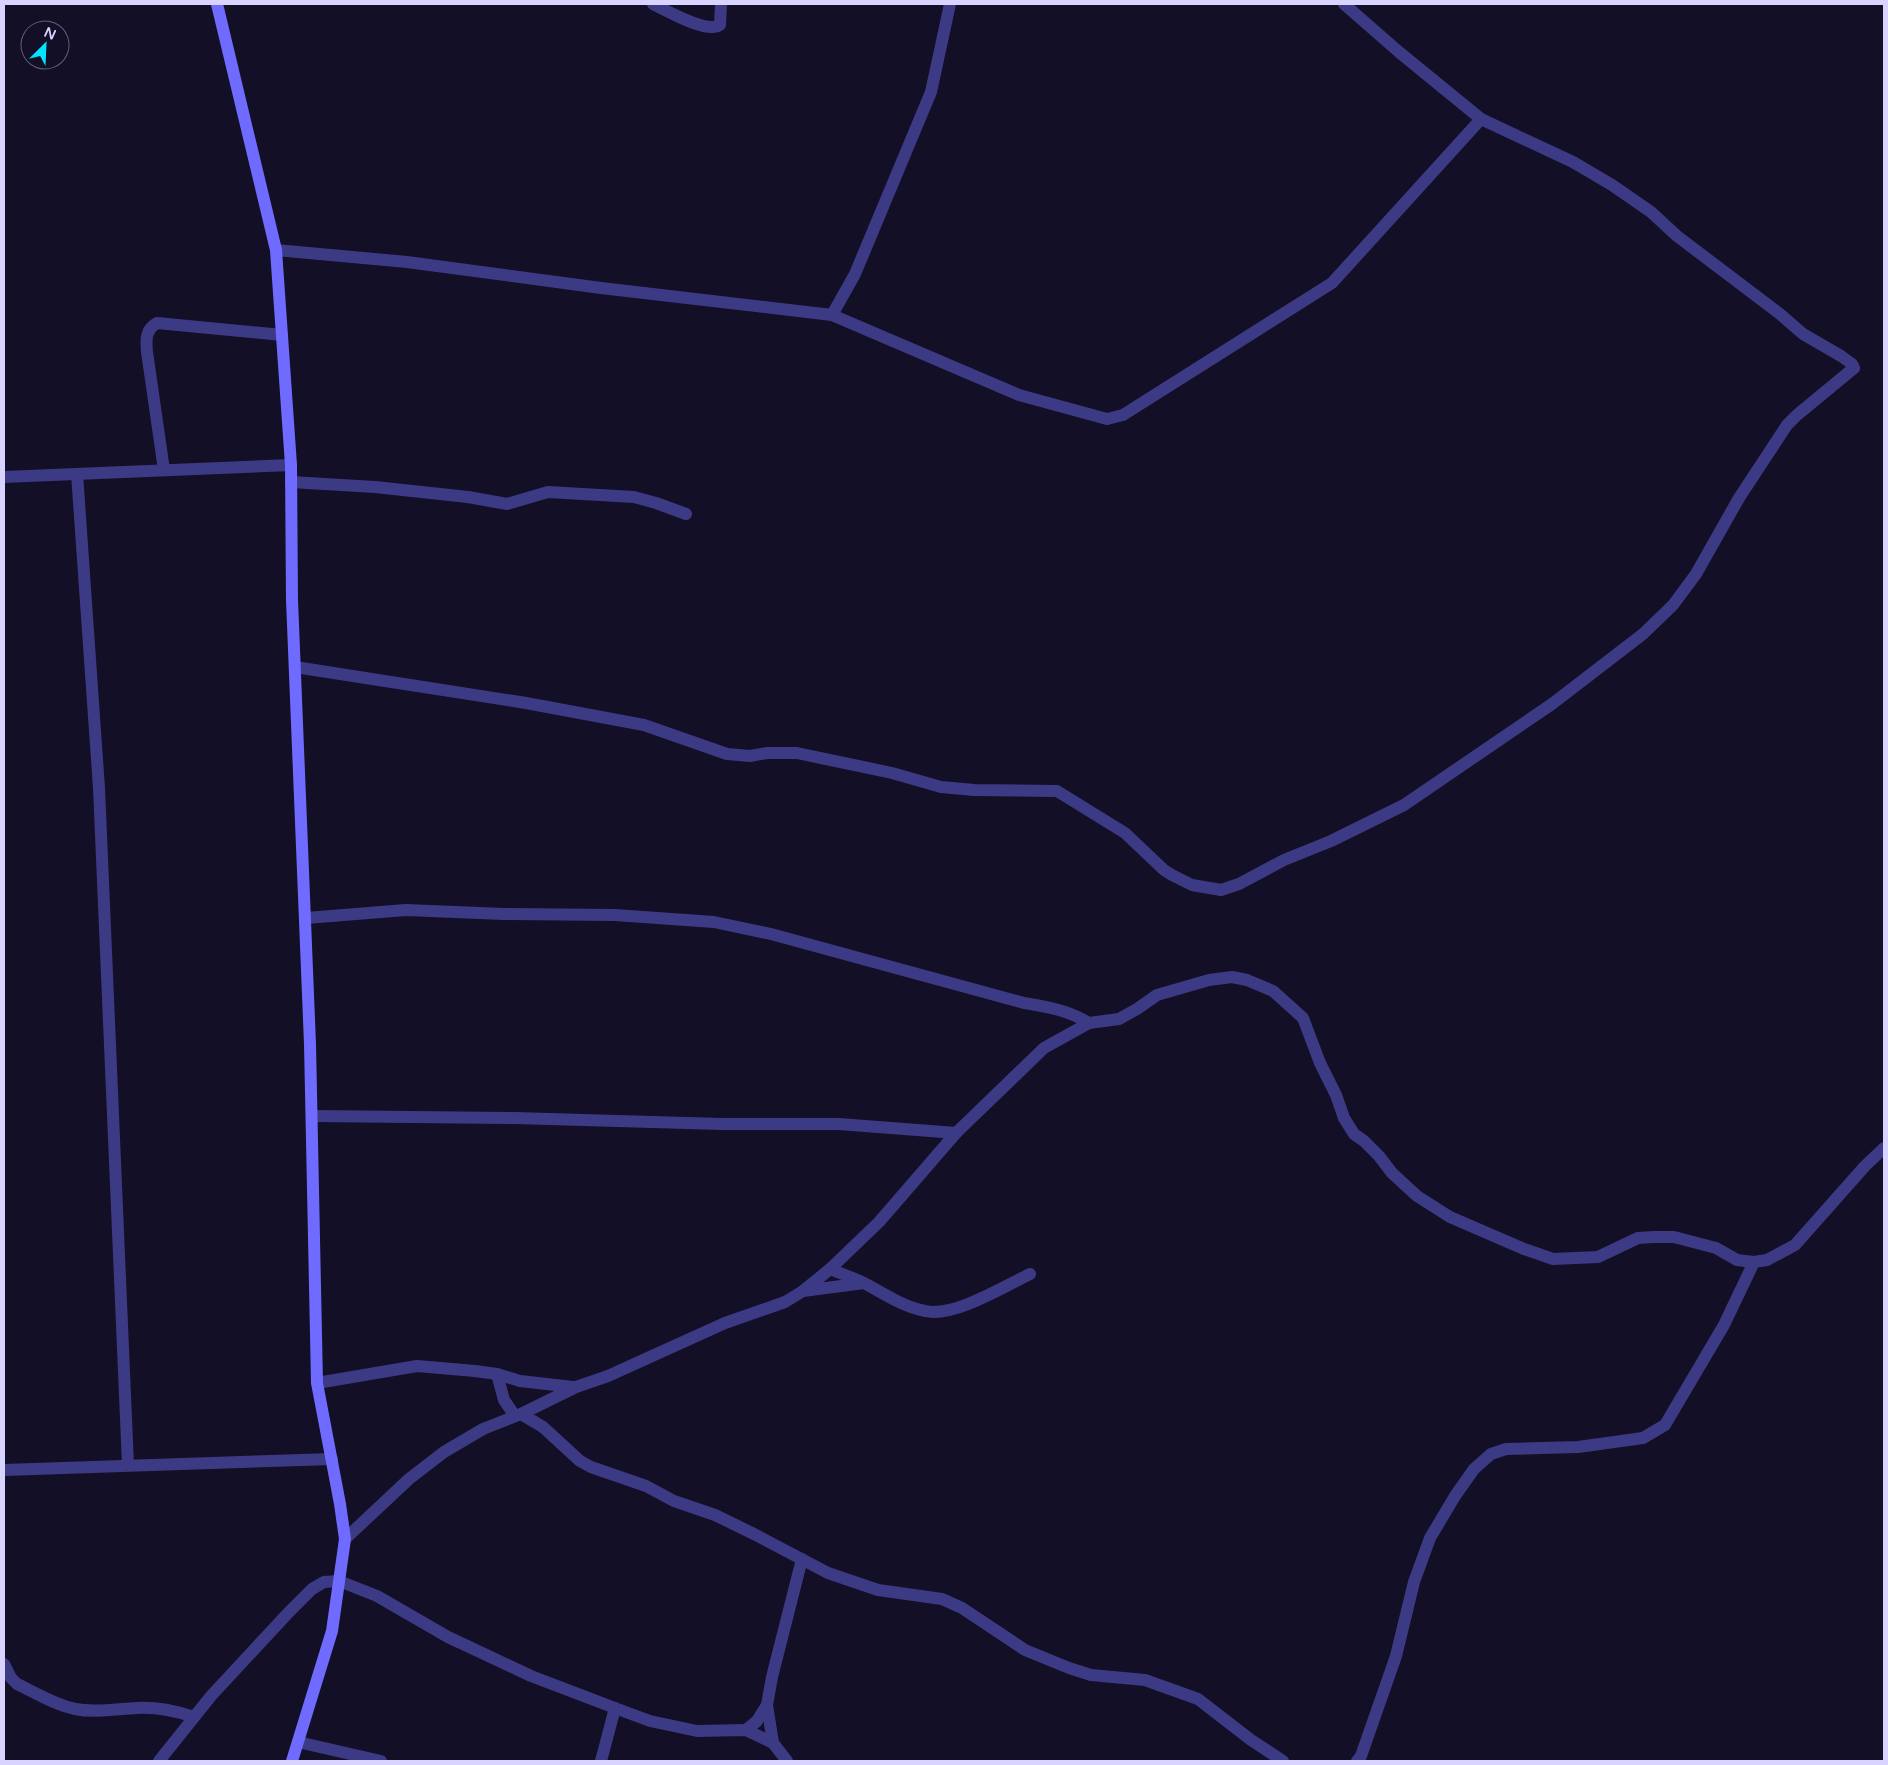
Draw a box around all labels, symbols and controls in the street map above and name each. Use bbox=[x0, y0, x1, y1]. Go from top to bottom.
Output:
north arrow bbox=[20, 20, 70, 70]
text: N bbox=[41, 24, 59, 44]

